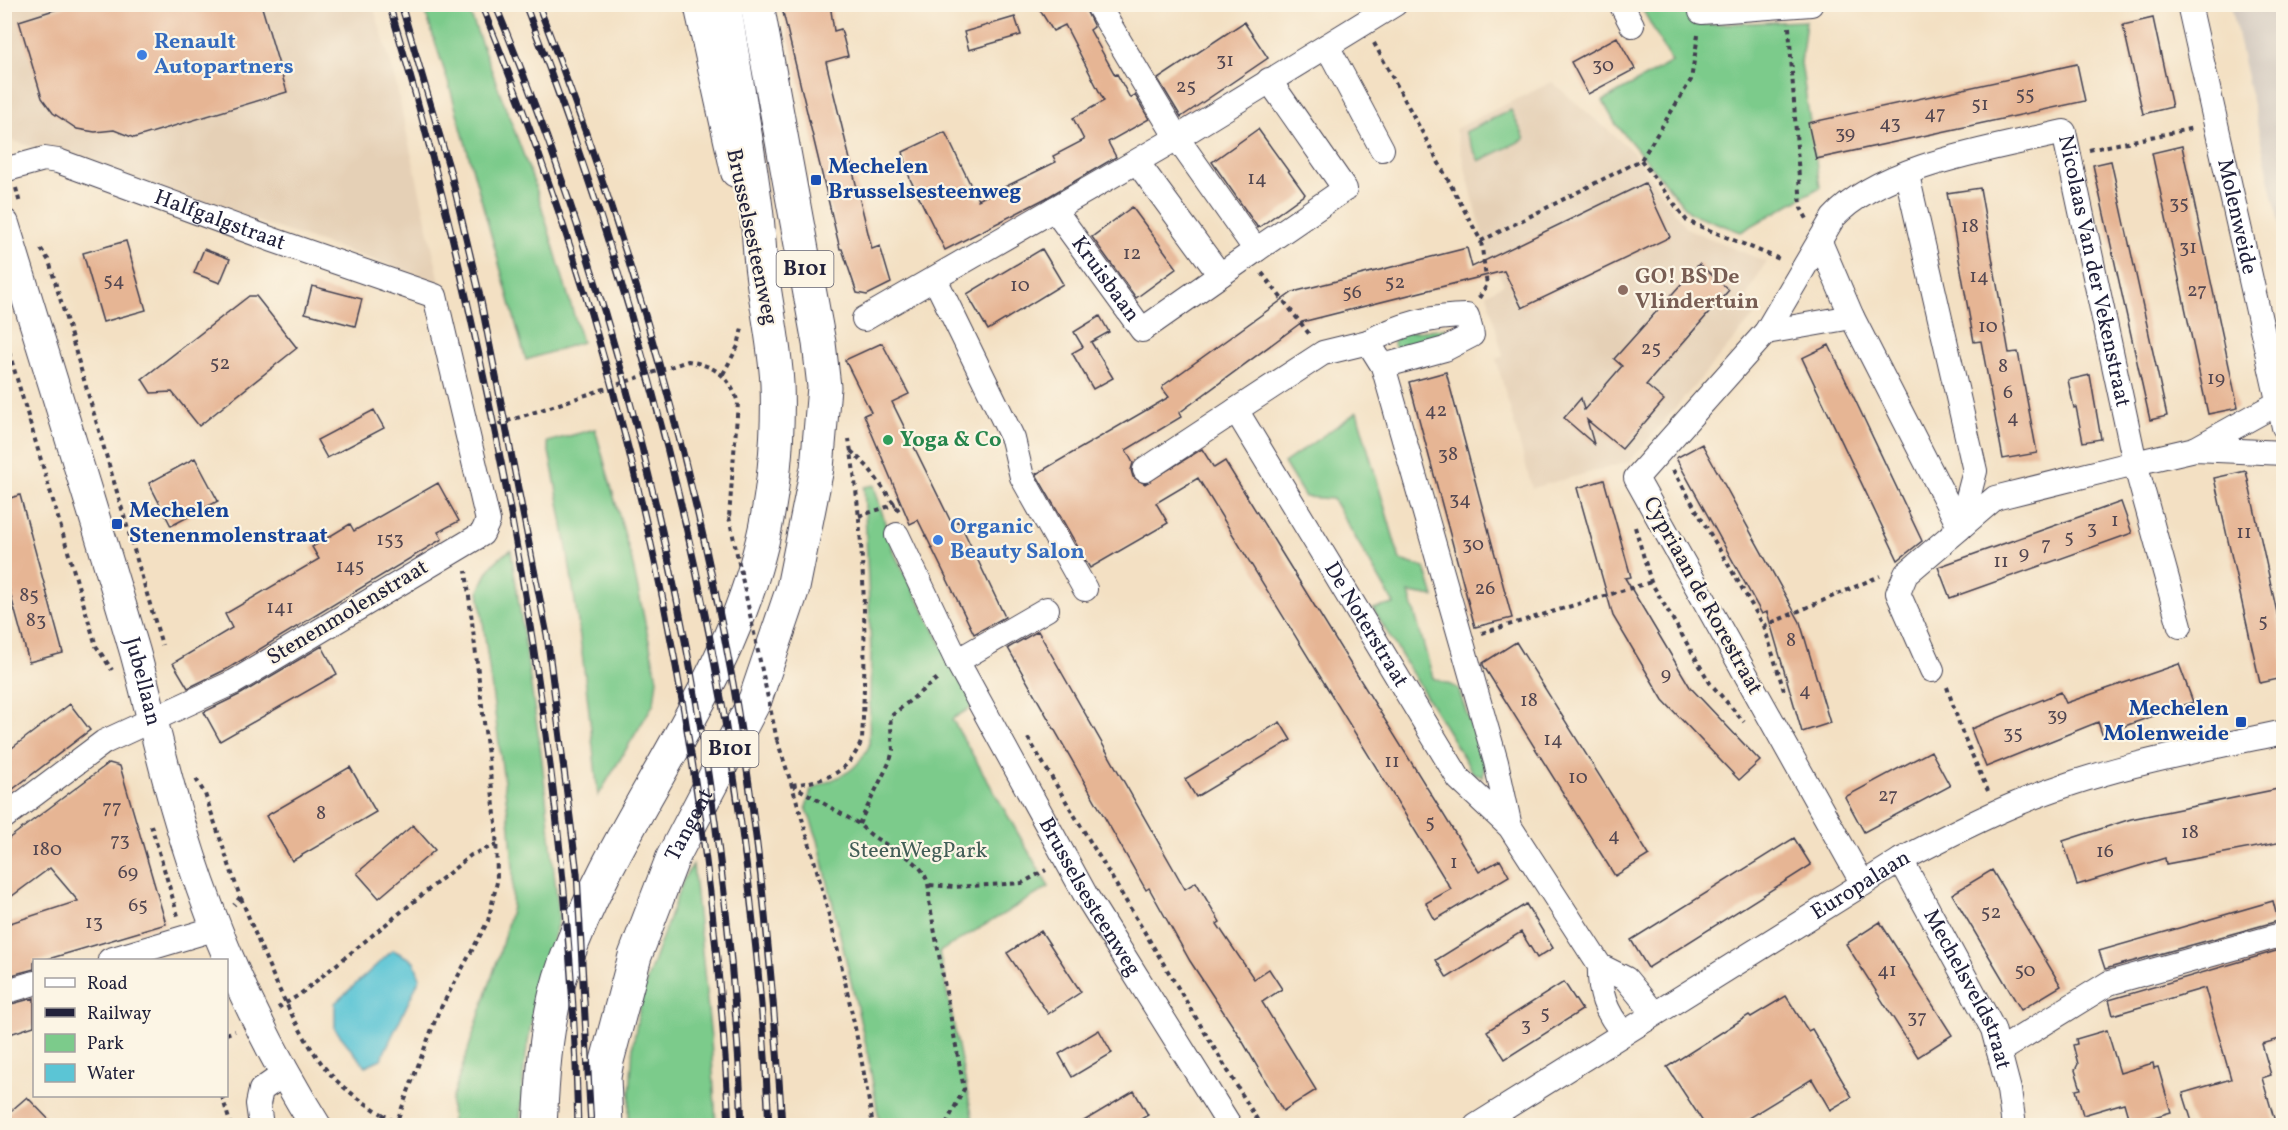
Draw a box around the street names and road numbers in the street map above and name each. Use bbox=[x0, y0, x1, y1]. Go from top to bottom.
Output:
street label: Nicolaas Van der Vekenstraat bbox=[2050, 132, 2138, 410]
street label: Brusselsesteenweg bbox=[717, 146, 785, 328]
street label: Molenweide bbox=[2209, 156, 2265, 277]
street label: Halfgalgstraat bbox=[150, 182, 290, 259]
street label: Kruisbaan bbox=[1063, 230, 1147, 329]
road number: B101 bbox=[776, 251, 834, 287]
street label: Cypriaan de Rorestraat bbox=[1635, 491, 1770, 701]
street label: Stenenmolenstraat bbox=[261, 552, 435, 674]
street label: De Noterstraat bbox=[1316, 556, 1416, 694]
street label: Jubellaan bbox=[116, 633, 169, 729]
road number: B101 bbox=[702, 731, 758, 767]
street label: Tangent bbox=[658, 783, 722, 867]
street label: Brusselsesteenweg bbox=[1030, 812, 1148, 982]
street label: Europalaan bbox=[1805, 842, 1916, 928]
street label: Mechelsveldstraat bbox=[1915, 904, 2019, 1073]

